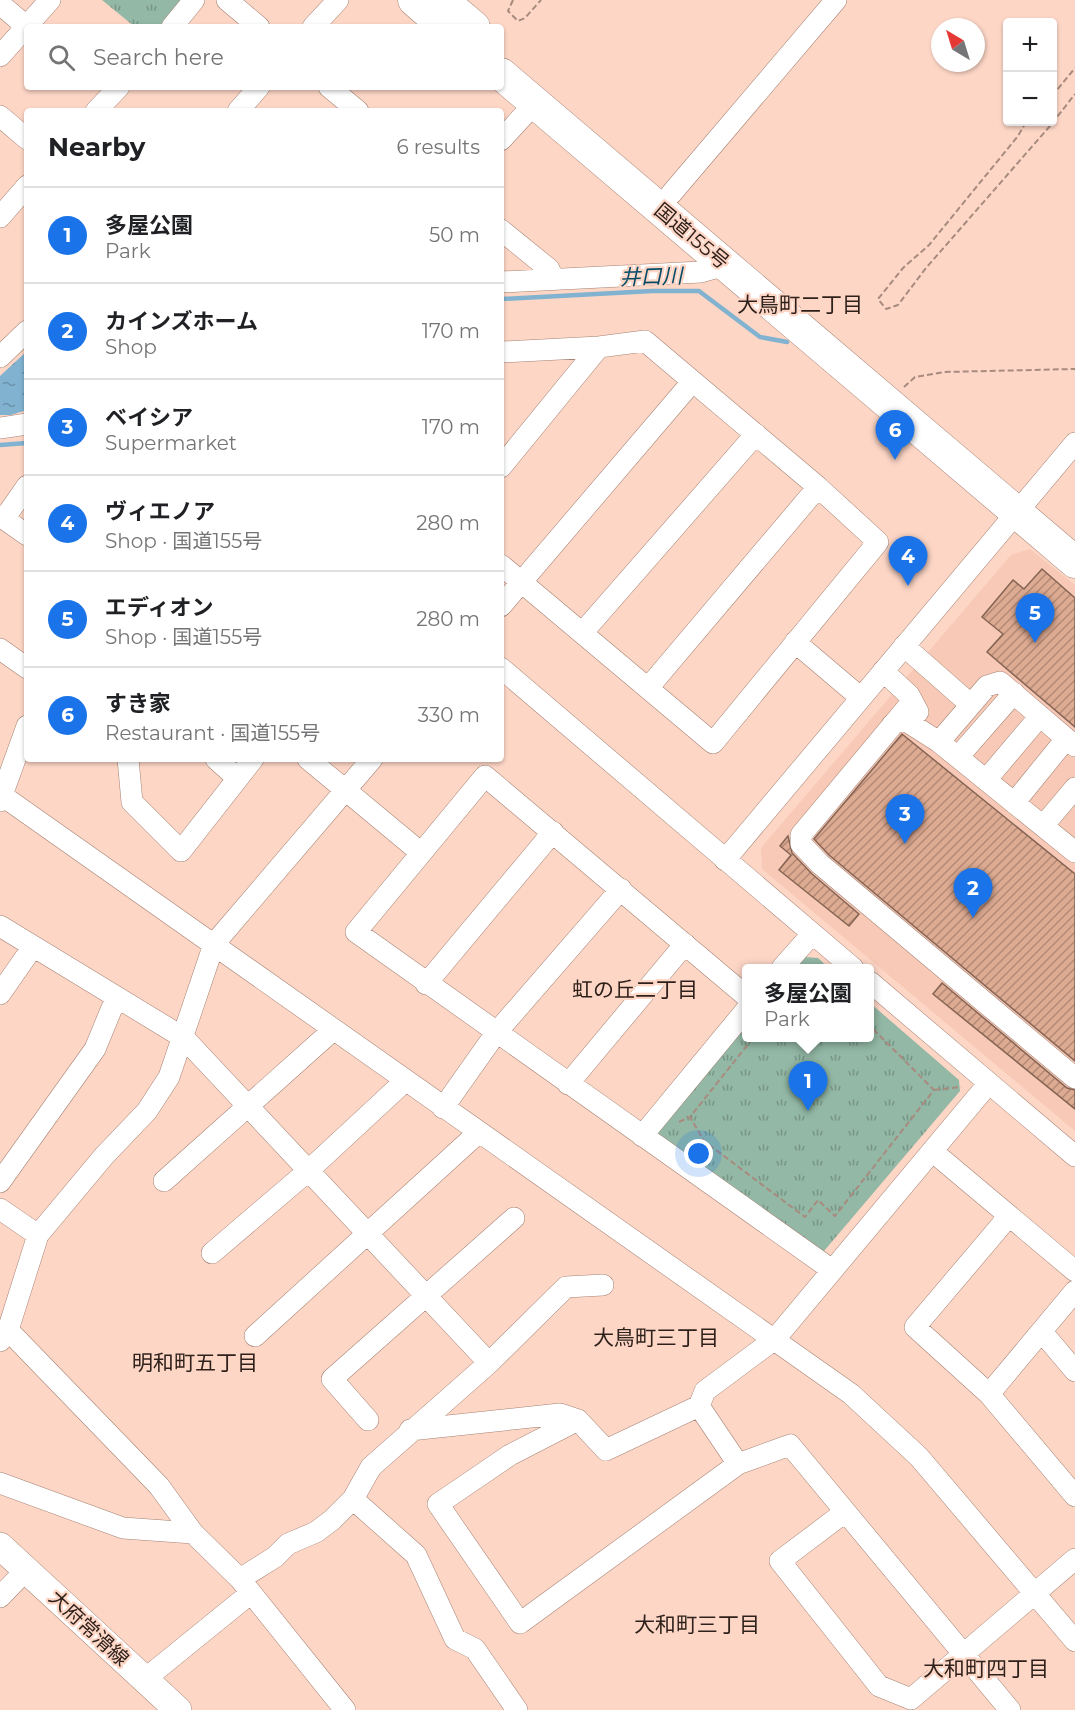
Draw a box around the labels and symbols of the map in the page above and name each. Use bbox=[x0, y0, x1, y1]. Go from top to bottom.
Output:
north arrow bbox=[931, 18, 985, 72]
street label: 国道155号 bbox=[650, 198, 734, 274]
water label: 井口川 bbox=[619, 263, 685, 290]
district label: 大鳥町二丁目 bbox=[737, 292, 863, 317]
pin: 6 bbox=[876, 410, 914, 460]
pin: 4 bbox=[888, 536, 928, 586]
pin: 5 bbox=[1016, 594, 1054, 643]
pin: 3 bbox=[886, 794, 924, 844]
pin: 2 bbox=[954, 868, 992, 918]
district label: 虹の丘二丁目 bbox=[572, 977, 698, 1002]
pin: 1 bbox=[788, 1062, 828, 1111]
your location bbox=[684, 1139, 713, 1168]
district label: 大鳥町三丁目 bbox=[593, 1325, 719, 1350]
district label: 明和町五丁目 bbox=[132, 1350, 258, 1375]
street label: 大府常滑線 bbox=[44, 1585, 134, 1671]
district label: 大和町三丁目 bbox=[634, 1612, 760, 1637]
district label: 大和町四丁目 bbox=[923, 1656, 1049, 1681]

